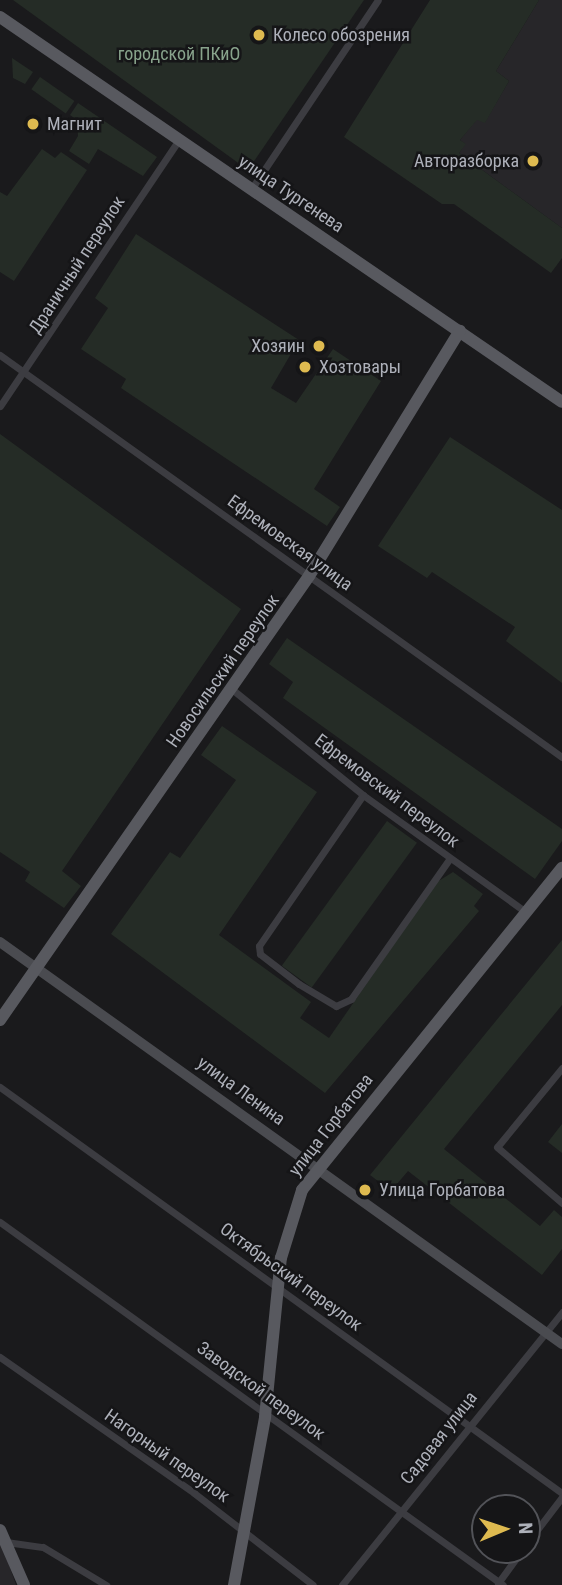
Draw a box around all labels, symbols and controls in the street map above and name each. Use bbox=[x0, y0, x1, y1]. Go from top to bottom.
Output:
place label: Колесо обозрения bbox=[273, 24, 410, 46]
marker: Колесо обозрения bbox=[251, 27, 267, 43]
park label: городской ПКиО bbox=[118, 43, 240, 65]
place label: Магнит bbox=[47, 113, 102, 135]
marker: Магнит bbox=[25, 116, 41, 132]
place label: Авторазборка bbox=[414, 150, 519, 172]
street label: улица Тургенева bbox=[234, 151, 348, 237]
marker: Авторазборка bbox=[525, 153, 541, 169]
street label: Драничный переулок bbox=[24, 192, 130, 338]
place label: Хозяин bbox=[251, 335, 305, 357]
marker: Хозяин bbox=[311, 338, 327, 354]
place label: Хозтовары bbox=[319, 356, 401, 378]
marker: Хозтовары bbox=[297, 359, 313, 375]
street label: Ефремовская улица bbox=[223, 490, 357, 596]
street label: Новосильский переулок bbox=[162, 590, 284, 752]
street label: Ефремовский переулок bbox=[310, 730, 464, 852]
street label: улица Ленина bbox=[193, 1052, 289, 1130]
street label: улица Горбатова bbox=[284, 1070, 378, 1180]
place label: Улица Горбатова bbox=[379, 1179, 505, 1201]
marker: Улица Горбатова bbox=[357, 1182, 373, 1198]
street label: Октябрьский переулок bbox=[216, 1218, 366, 1336]
street label: Заводской переулок bbox=[193, 1337, 329, 1445]
street label: Садовая улица bbox=[396, 1387, 482, 1489]
street label: Нагорный переулок bbox=[100, 1405, 234, 1507]
north arrow bbox=[471, 1494, 541, 1564]
text: N bbox=[514, 1522, 537, 1535]

